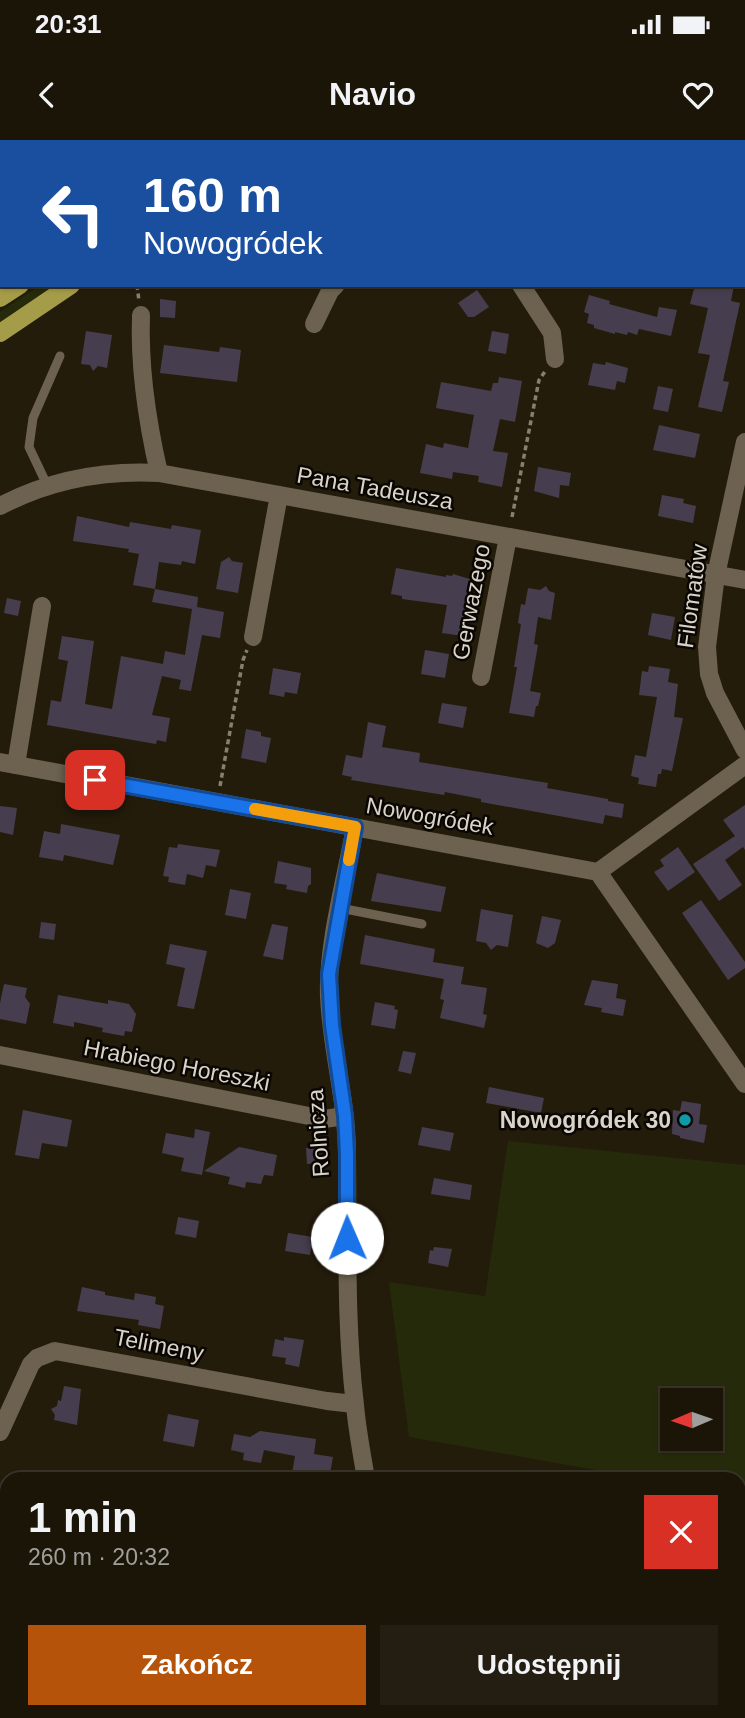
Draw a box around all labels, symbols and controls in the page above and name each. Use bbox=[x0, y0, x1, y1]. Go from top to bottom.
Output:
text: 20:31 bbox=[35, 9, 102, 39]
icon: back bbox=[28, 76, 66, 114]
text: Navio bbox=[329, 76, 416, 112]
icon: heart bbox=[679, 76, 717, 114]
icon: left bbox=[28, 168, 119, 259]
text: 160 m bbox=[143, 168, 282, 222]
text: Nowogródek bbox=[143, 225, 323, 261]
street label: Pana Tadeusza bbox=[295, 461, 455, 515]
street label: Gerwazego bbox=[447, 542, 495, 662]
street label: Filomatów bbox=[672, 542, 712, 650]
pin bbox=[65, 750, 125, 810]
icon: arrive bbox=[76, 761, 114, 799]
street label: Nowogródek bbox=[364, 792, 496, 840]
street label: Hrabiego Horeszki bbox=[82, 1034, 272, 1096]
street label: Rolnicza bbox=[302, 1088, 334, 1178]
place label: Nowogródek 30 bbox=[500, 1107, 671, 1133]
marker: Nowogródek 30 bbox=[677, 1112, 693, 1128]
position arrow bbox=[310, 1201, 384, 1275]
street label: Telimeny bbox=[112, 1324, 207, 1367]
north arrow bbox=[660, 1388, 723, 1451]
map controls bbox=[660, 1388, 723, 1451]
text: 1 min bbox=[28, 1494, 138, 1541]
button: close bbox=[644, 1495, 718, 1569]
text: 260 m · 20:32 bbox=[28, 1544, 170, 1570]
button: Zakończ bbox=[28, 1625, 366, 1705]
button: Udostępnij bbox=[380, 1625, 718, 1705]

